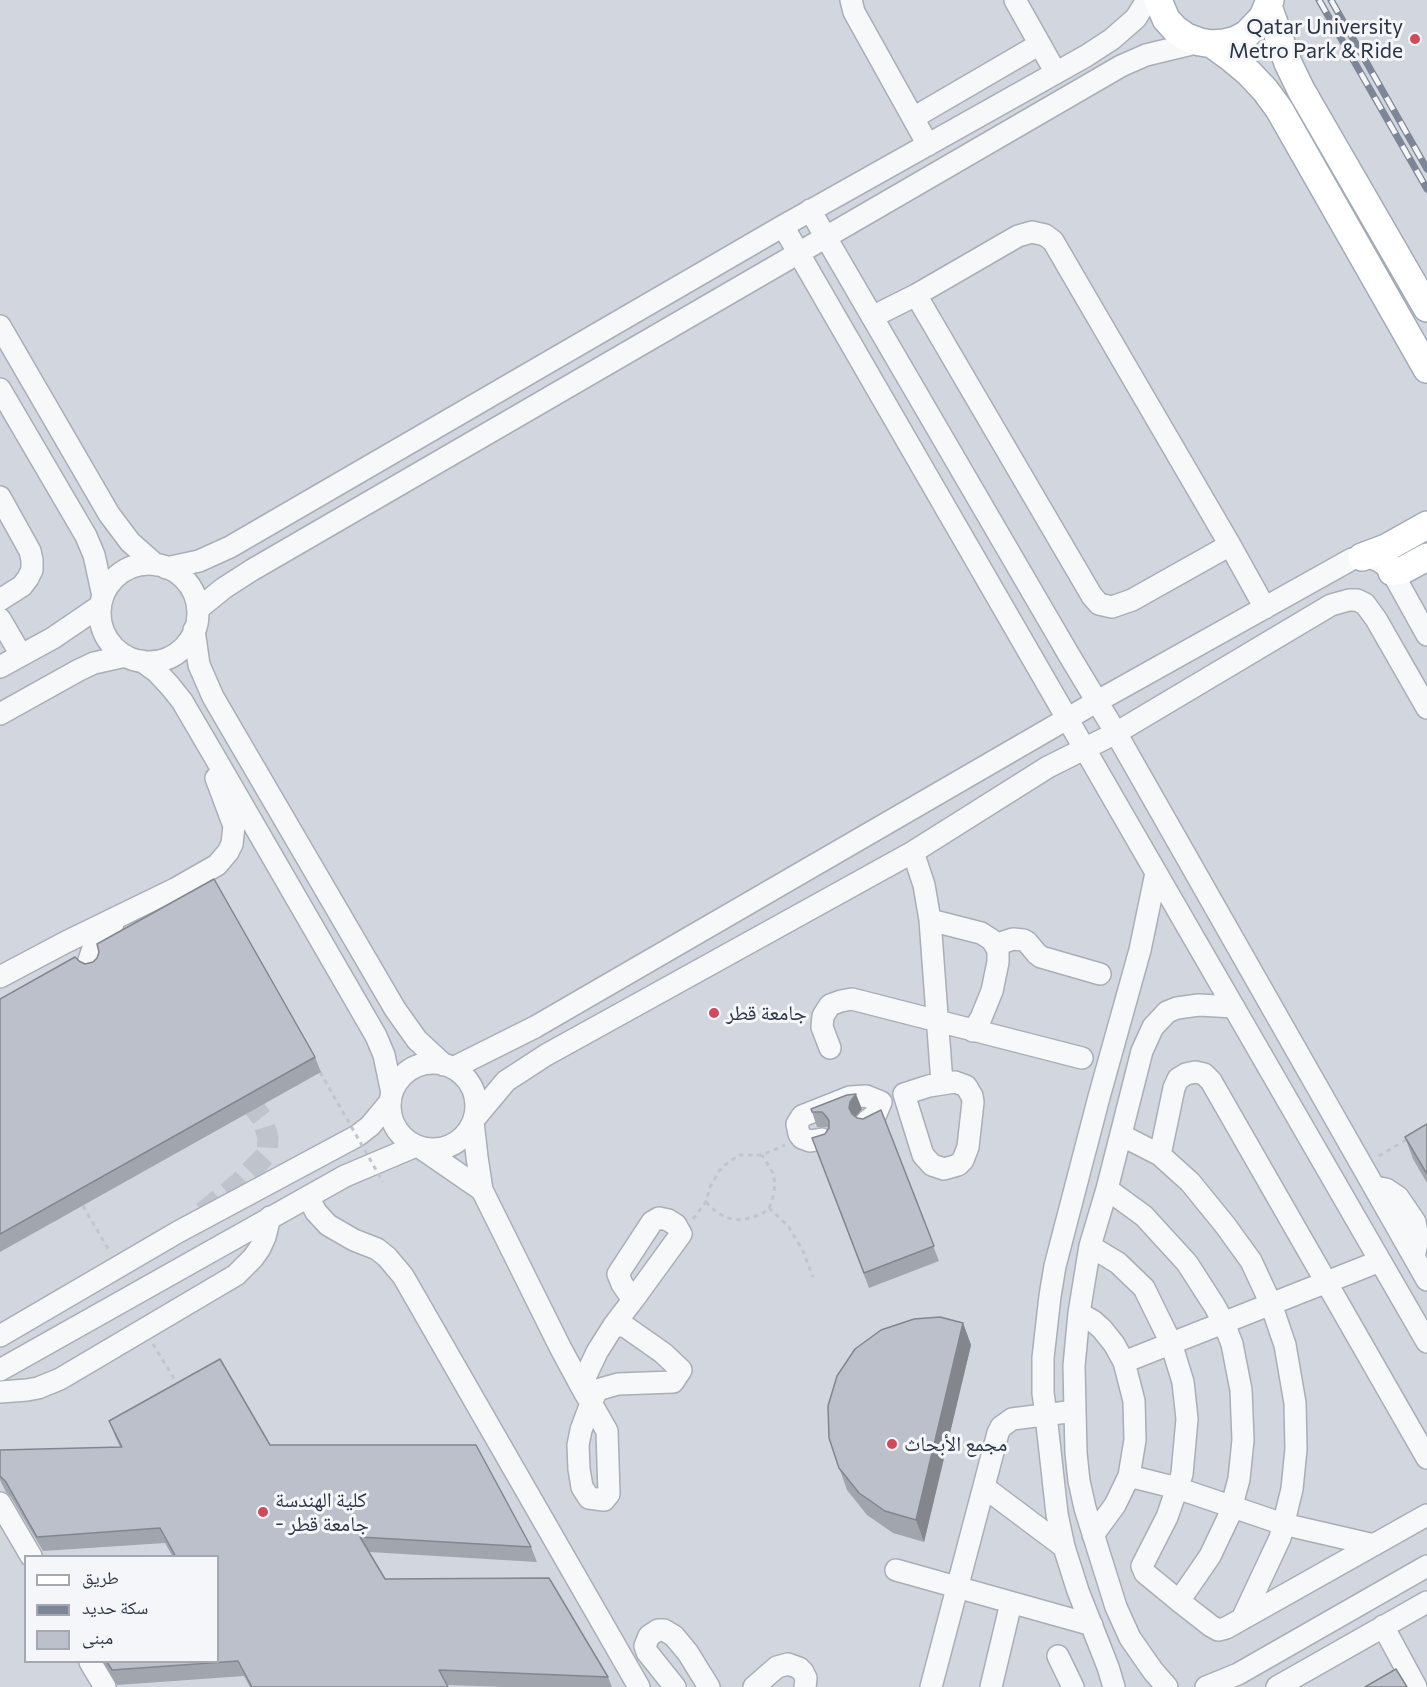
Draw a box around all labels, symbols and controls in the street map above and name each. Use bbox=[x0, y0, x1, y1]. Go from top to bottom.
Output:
place label: Qatar University Metro Park & Ride bbox=[1229, 14, 1403, 64]
marker: Qatar University Metro Park & Ride bbox=[1408, 32, 1422, 46]
place label: جامعة قطر bbox=[726, 1000, 807, 1026]
marker: جامعة قطر bbox=[707, 1006, 721, 1020]
place label: مجمع الأبحاث bbox=[904, 1431, 1007, 1457]
marker: مجمع الأبحاث bbox=[885, 1437, 899, 1451]
place label: كلية الهندسة - جامعة قطر bbox=[275, 1487, 369, 1537]
marker: كلية الهندسة - جامعة قطر bbox=[256, 1505, 270, 1519]
legend bbox=[24, 1555, 219, 1663]
text: طريق bbox=[82, 1566, 119, 1588]
text: سكة حديد bbox=[82, 1596, 148, 1618]
text: مبنى bbox=[82, 1626, 113, 1648]

